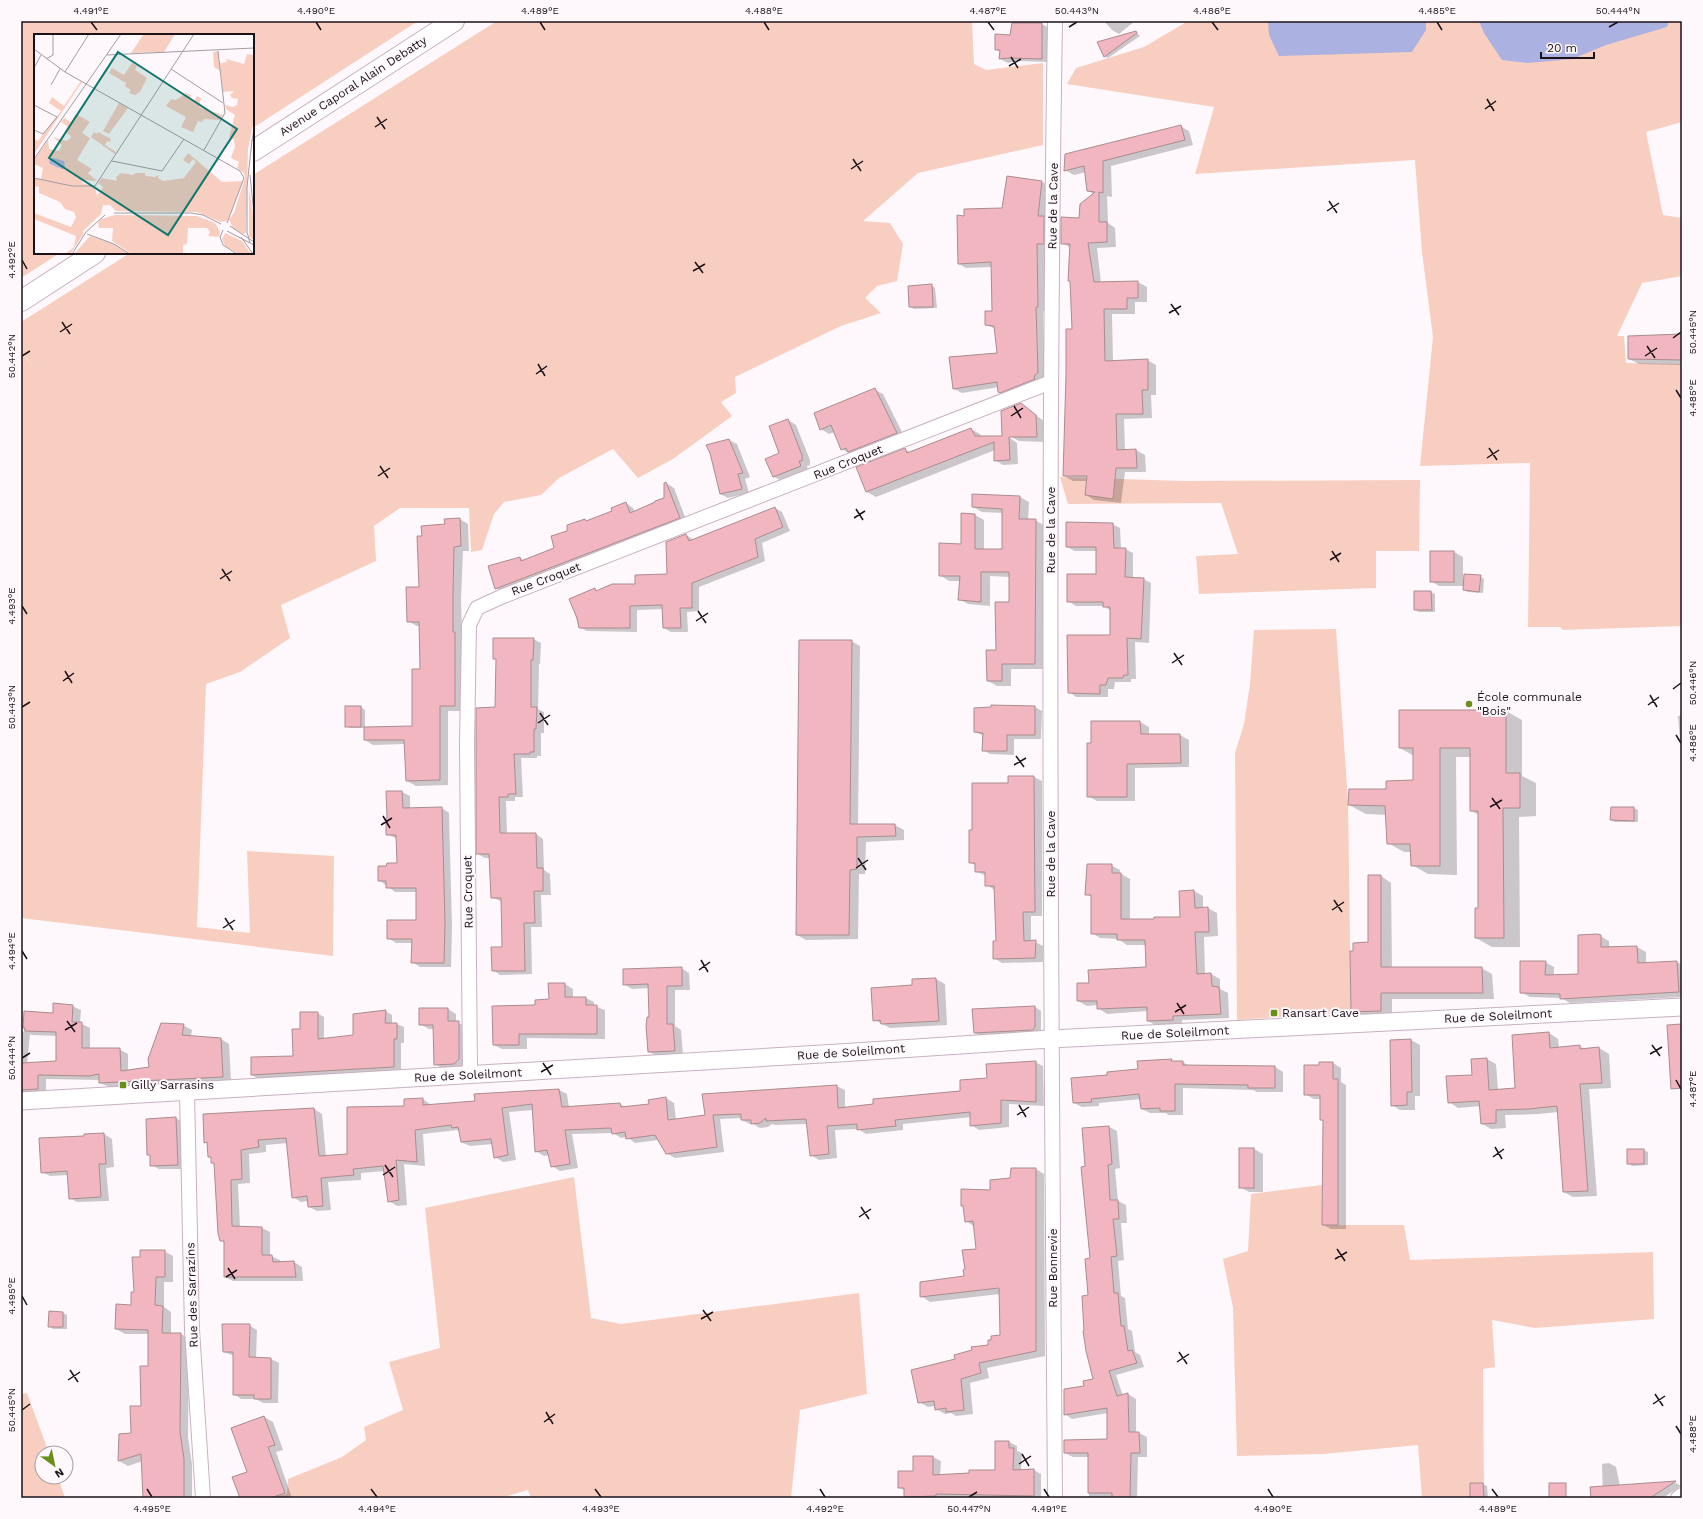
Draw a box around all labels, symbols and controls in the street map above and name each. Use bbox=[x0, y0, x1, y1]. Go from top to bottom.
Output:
text: 4.491°E bbox=[73, 5, 109, 16]
text: 4.490°E bbox=[297, 5, 335, 16]
text: 4.489°E bbox=[521, 5, 559, 16]
text: 4.488°E bbox=[745, 5, 783, 16]
text: 4.487°E bbox=[969, 5, 1007, 16]
text: 50.443°N bbox=[1055, 5, 1099, 16]
text: 4.486°E bbox=[1193, 5, 1231, 16]
text: 4.485°E bbox=[1418, 5, 1456, 16]
text: 50.444°N bbox=[1596, 5, 1640, 16]
street label: Avenue Caporal Alain Debatty bbox=[277, 33, 430, 139]
inset map bbox=[34, 34, 254, 254]
scale bar bbox=[1541, 34, 1594, 60]
text: 20 m bbox=[1547, 41, 1577, 55]
street label: Rue de la Cave bbox=[1045, 162, 1061, 250]
text: 4.492°E bbox=[6, 241, 17, 279]
text: 50.445°N bbox=[1687, 310, 1698, 354]
text: 50.442°N bbox=[6, 334, 17, 378]
text: 4.485°E bbox=[1687, 379, 1698, 417]
street label: Rue Croquet bbox=[811, 442, 885, 482]
street label: Rue de la Cave bbox=[1044, 486, 1058, 574]
street label: Rue Croquet bbox=[509, 559, 583, 599]
text: 4.493°E bbox=[6, 587, 17, 625]
text: 50.446°N bbox=[1687, 661, 1698, 705]
text: 50.443°N bbox=[6, 685, 17, 729]
place label: École communale "Bois" bbox=[1477, 690, 1582, 718]
marker: École communale "Bois" bbox=[1464, 699, 1474, 709]
text: 4.486°E bbox=[1687, 724, 1698, 762]
street label: Rue de la Cave bbox=[1044, 810, 1058, 898]
street label: Rue Croquet bbox=[460, 855, 476, 929]
text: 4.494°E bbox=[6, 932, 17, 970]
place label: Ransart Cave bbox=[1282, 1006, 1359, 1020]
street label: Rue de Soleilmont bbox=[1444, 1006, 1552, 1026]
marker: Ransart Cave bbox=[1269, 1008, 1279, 1018]
street label: Rue de Soleilmont bbox=[1121, 1023, 1229, 1043]
text: 50.444°N bbox=[6, 1036, 17, 1080]
street label: Rue de Soleilmont bbox=[797, 1041, 905, 1063]
street label: Rue de Soleilmont bbox=[414, 1065, 522, 1085]
text: 4.487°E bbox=[1687, 1070, 1698, 1108]
place label: Gilly Sarrasins bbox=[131, 1078, 214, 1092]
marker: Gilly Sarrasins bbox=[118, 1080, 128, 1090]
street label: Rue Bonnevie bbox=[1046, 1228, 1060, 1308]
street label: Rue des Sarrazins bbox=[183, 1242, 201, 1348]
text: 4.495°E bbox=[6, 1277, 17, 1315]
text: 50.445°N bbox=[6, 1388, 17, 1432]
text: 4.488°E bbox=[1687, 1415, 1698, 1453]
north arrow bbox=[34, 1445, 74, 1485]
text: N bbox=[52, 1465, 66, 1481]
text: 4.495°E bbox=[133, 1503, 171, 1514]
text: 4.494°E bbox=[358, 1503, 396, 1514]
text: 4.493°E bbox=[582, 1503, 620, 1514]
text: 4.492°E bbox=[806, 1503, 844, 1514]
text: 50.447°N bbox=[947, 1503, 991, 1514]
text: 4.491°E bbox=[1031, 1503, 1067, 1514]
text: 4.490°E bbox=[1254, 1503, 1292, 1514]
text: 4.489°E bbox=[1479, 1503, 1517, 1514]

